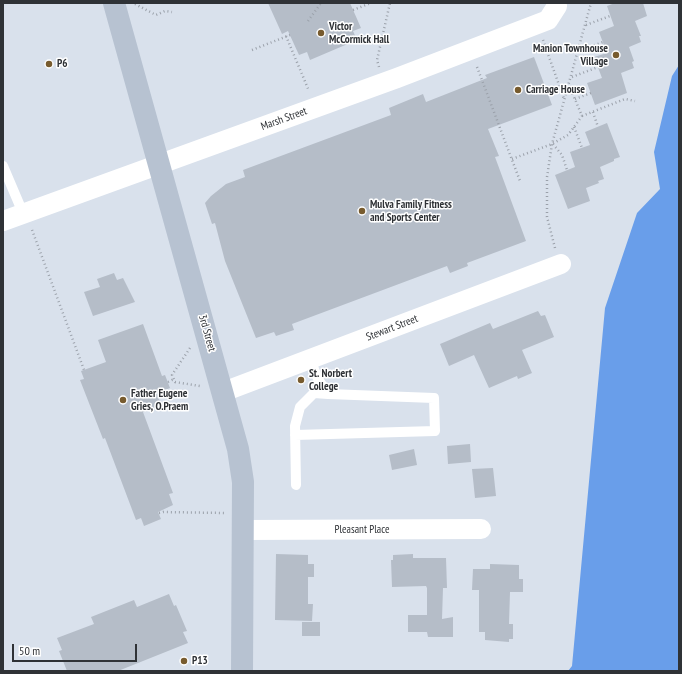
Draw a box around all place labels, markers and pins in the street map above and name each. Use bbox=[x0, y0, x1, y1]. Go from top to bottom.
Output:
place label: Victor McCormick Hall bbox=[329, 20, 389, 46]
marker: Victor McCormick Hall bbox=[316, 28, 326, 38]
place label: Manion Townhouse Village bbox=[533, 42, 608, 68]
marker: Manion Townhouse Village bbox=[611, 50, 621, 60]
place label: P6 bbox=[57, 57, 68, 71]
marker: P6 bbox=[44, 59, 54, 69]
place label: Carriage House bbox=[526, 83, 585, 97]
marker: Carriage House bbox=[513, 85, 523, 95]
place label: Mulva Family Fitness and Sports Center bbox=[370, 198, 452, 224]
marker: Mulva Family Fitness and Sports Center bbox=[357, 206, 367, 216]
place label: St. Norbert College bbox=[309, 367, 352, 393]
marker: St. Norbert College bbox=[296, 375, 306, 385]
place label: Father Eugene Gries, O.Praem bbox=[131, 387, 188, 413]
marker: Father Eugene Gries, O.Praem bbox=[118, 395, 128, 405]
place label: P13 bbox=[192, 654, 208, 668]
marker: P13 bbox=[179, 656, 189, 666]

